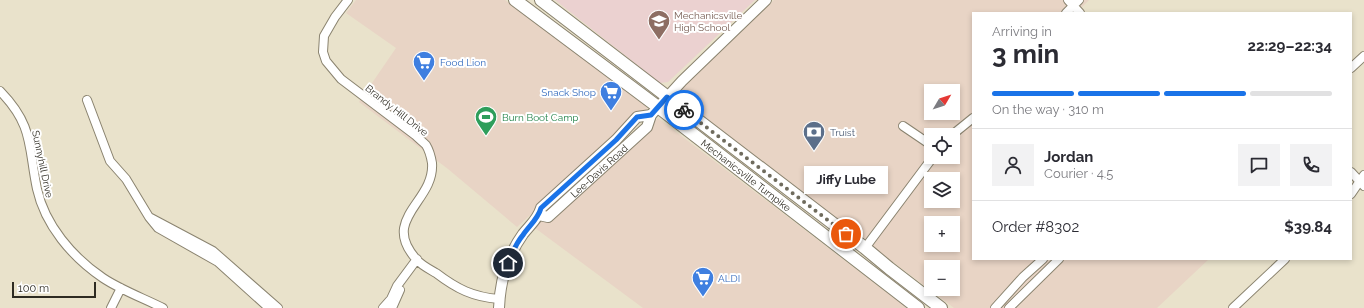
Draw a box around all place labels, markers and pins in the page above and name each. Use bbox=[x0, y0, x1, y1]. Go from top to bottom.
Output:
school or university icon: Mechanicsville High School bbox=[646, 8, 672, 41]
place label: Mechanicsville High School bbox=[674, 10, 742, 33]
supermarket icon: Food Lion bbox=[411, 49, 437, 82]
place label: Food Lion bbox=[440, 57, 486, 68]
supermarket icon: Snack Shop bbox=[598, 79, 624, 112]
place label: Snack Shop bbox=[541, 87, 596, 98]
sports icon: Burn Boot Camp bbox=[473, 104, 499, 137]
place label: Burn Boot Camp bbox=[502, 112, 579, 123]
bank icon: Truist bbox=[801, 119, 827, 152]
place label: Truist bbox=[830, 127, 856, 138]
callout: Jiffy Lube bbox=[804, 166, 888, 194]
pin bbox=[829, 217, 863, 251]
pin bbox=[491, 246, 525, 280]
supermarket icon: ALDI bbox=[690, 265, 716, 298]
place label: ALDI bbox=[718, 273, 740, 284]

